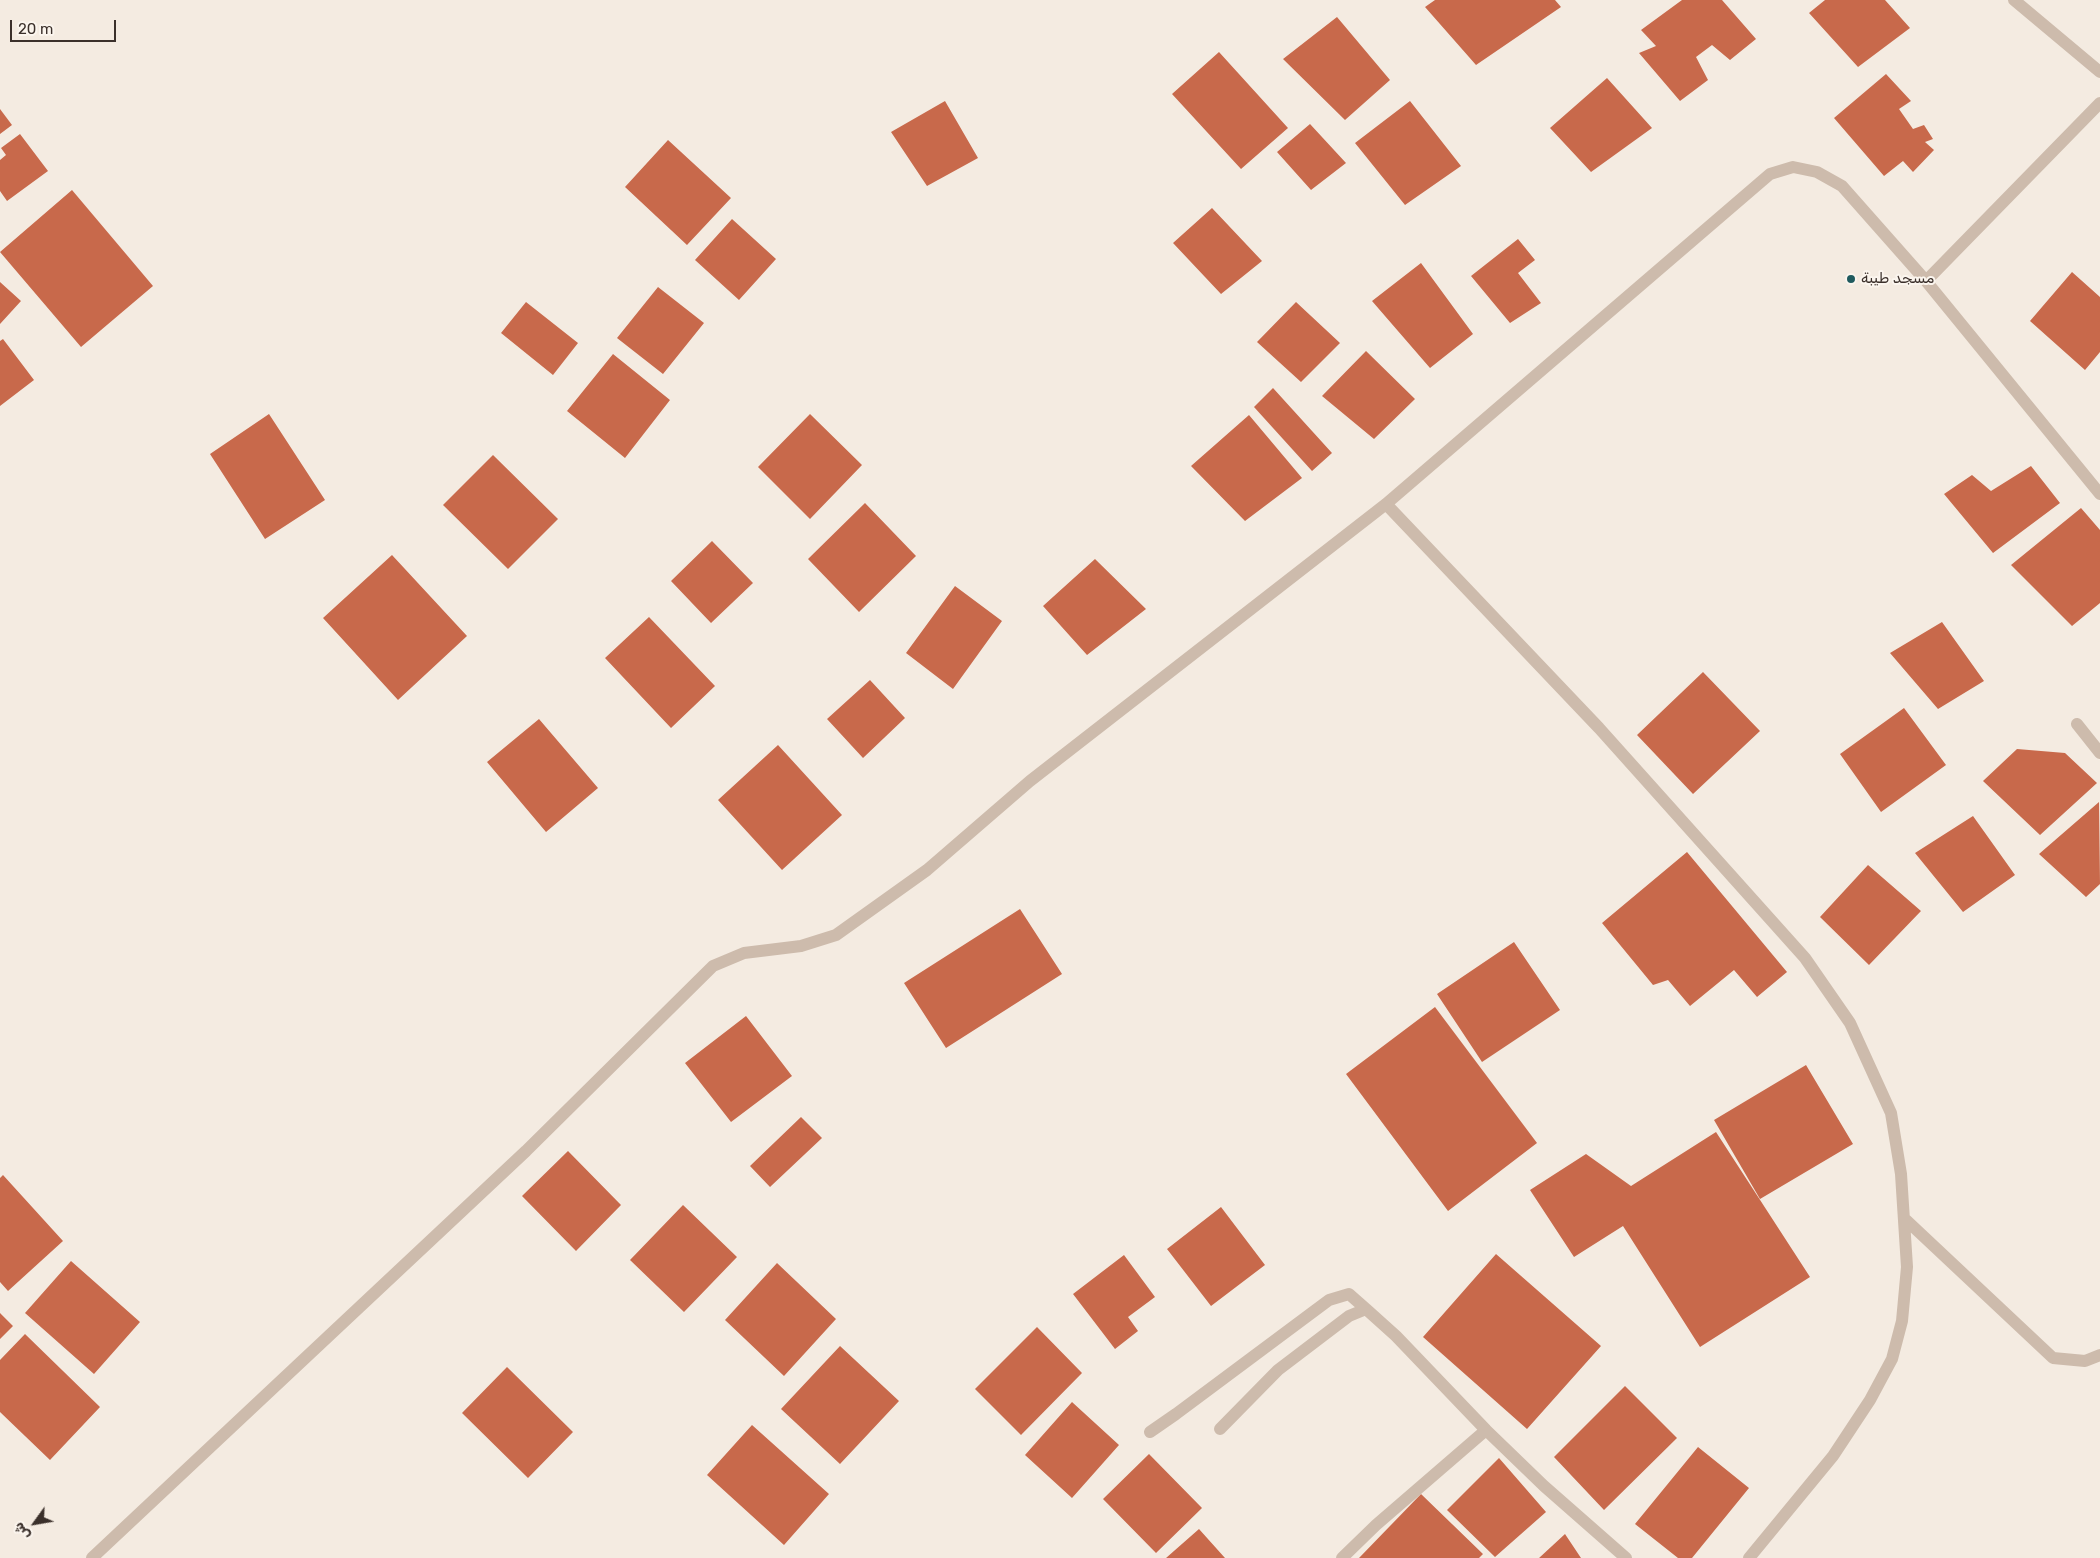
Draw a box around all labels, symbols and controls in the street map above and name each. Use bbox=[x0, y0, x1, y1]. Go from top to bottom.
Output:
scale bar bbox=[12, 10, 119, 42]
text: 20 m bbox=[18, 20, 53, 38]
place label: مسجد طيبة bbox=[1861, 270, 1934, 288]
marker: مسجد طيبة bbox=[1845, 273, 1857, 285]
north arrow bbox=[10, 1498, 60, 1548]
text: ش bbox=[10, 1519, 34, 1543]

